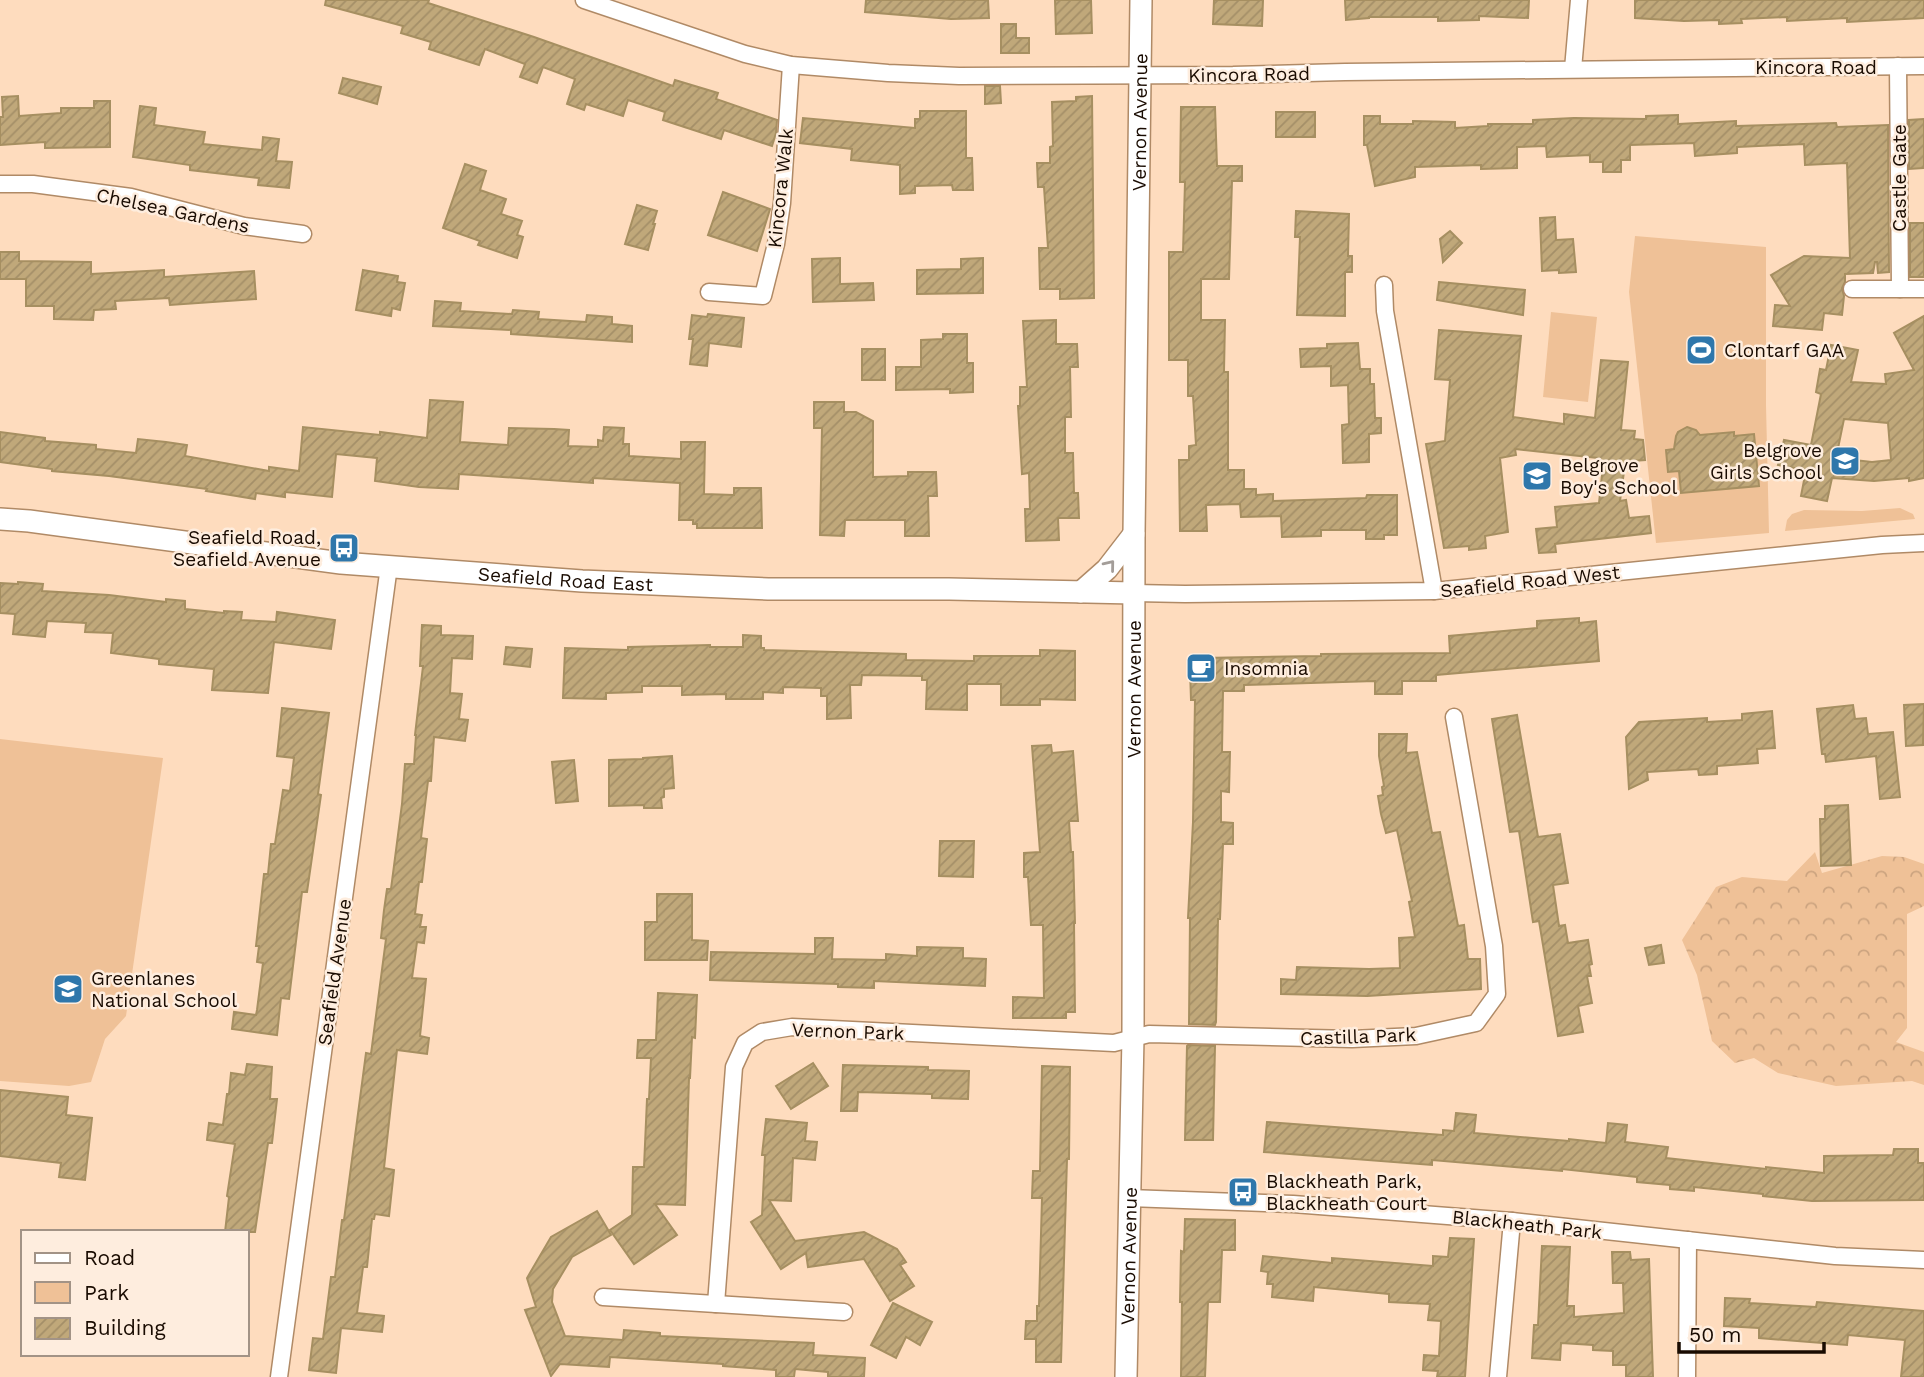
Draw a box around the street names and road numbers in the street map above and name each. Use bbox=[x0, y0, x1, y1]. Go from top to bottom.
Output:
street label: Vernon Avenue bbox=[1127, 53, 1152, 191]
street label: Kincora Road bbox=[1755, 56, 1877, 79]
street label: Kincora Road bbox=[1188, 62, 1310, 87]
street label: Castle Gate bbox=[1888, 124, 1911, 232]
street label: Kincora Walk bbox=[763, 127, 798, 249]
street label: Chelsea Gardens bbox=[94, 183, 252, 238]
street label: Seafield Road West bbox=[1439, 561, 1621, 602]
street label: Seafield Road East bbox=[477, 562, 654, 596]
street label: Vernon Avenue bbox=[1123, 620, 1146, 758]
street label: Seafield Avenue bbox=[313, 897, 356, 1047]
street label: Vernon Park bbox=[791, 1018, 905, 1045]
street label: Castilla Park bbox=[1300, 1023, 1417, 1050]
street label: Vernon Avenue bbox=[1116, 1187, 1142, 1325]
street label: Blackheath Park bbox=[1451, 1205, 1603, 1244]

